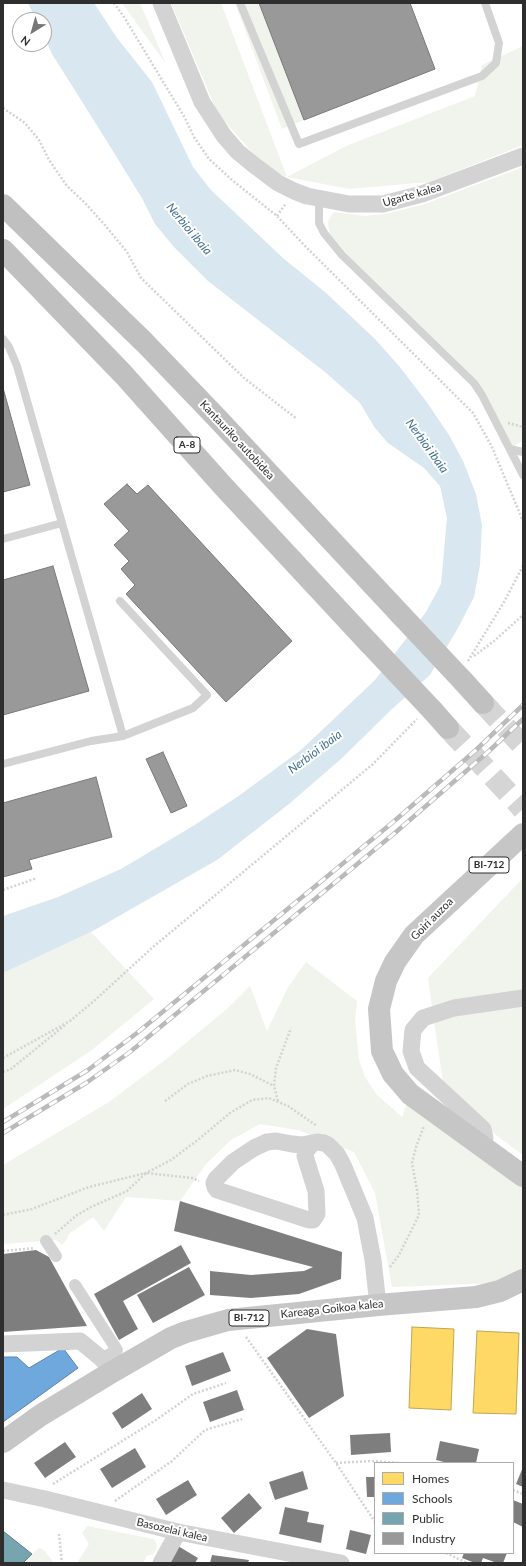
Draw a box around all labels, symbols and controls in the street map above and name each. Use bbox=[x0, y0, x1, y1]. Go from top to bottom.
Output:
north arrow bbox=[12, 12, 52, 52]
text: N bbox=[18, 33, 32, 49]
street label: Ugarte kalea bbox=[381, 180, 443, 210]
water label: Nerbioi ibaia bbox=[163, 200, 215, 258]
street label: Kantauriko autobidea bbox=[197, 398, 277, 482]
water label: Nerbioi ibaia bbox=[403, 416, 451, 476]
road number: A-8 bbox=[174, 437, 200, 453]
water label: Nerbioi ibaia bbox=[285, 727, 345, 777]
road number: BI-712 bbox=[469, 857, 509, 873]
street label: Goiri auzoa bbox=[408, 895, 456, 943]
street label: Kareaga Goikoa kalea bbox=[280, 1297, 384, 1321]
road number: BI-712 bbox=[229, 1310, 269, 1326]
legend bbox=[374, 1462, 514, 1554]
text: Homes bbox=[412, 1471, 449, 1486]
text: Schools bbox=[412, 1491, 453, 1506]
text: Public bbox=[412, 1511, 444, 1526]
street label: Basozelai kalea bbox=[135, 1515, 209, 1545]
text: Industry bbox=[412, 1531, 455, 1546]

